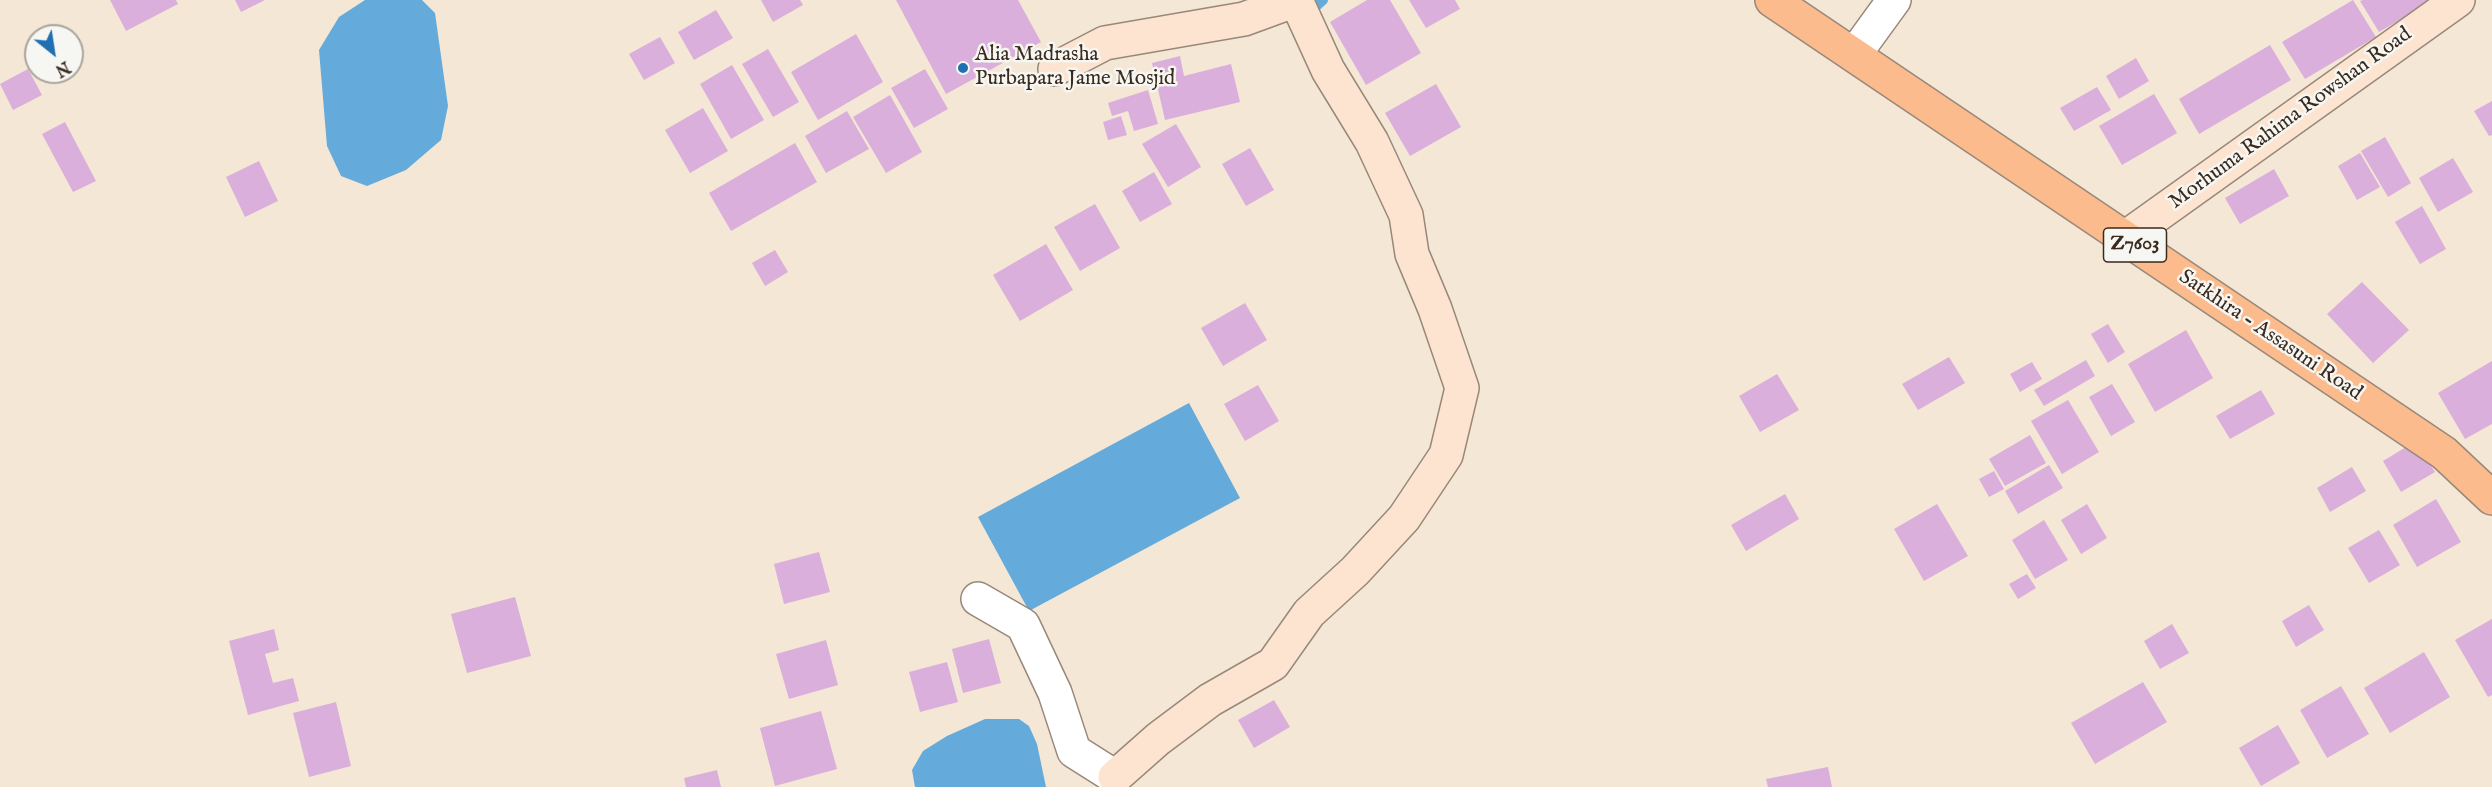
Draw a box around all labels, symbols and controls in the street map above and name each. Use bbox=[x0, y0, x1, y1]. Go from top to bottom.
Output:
street label: Morhuma Rahima Rowshan Road bbox=[2165, 23, 2417, 215]
north arrow bbox=[24, 24, 84, 84]
place label: Alia Madrasha Purbapara Jame Mosjid bbox=[975, 43, 1175, 93]
text: N bbox=[51, 56, 73, 80]
marker: Alia Madrasha Purbapara Jame Mosjid bbox=[956, 61, 970, 75]
road number: Z7603 bbox=[2104, 228, 2166, 262]
street label: Satkhira - Assasuni Road bbox=[2173, 265, 2367, 407]

